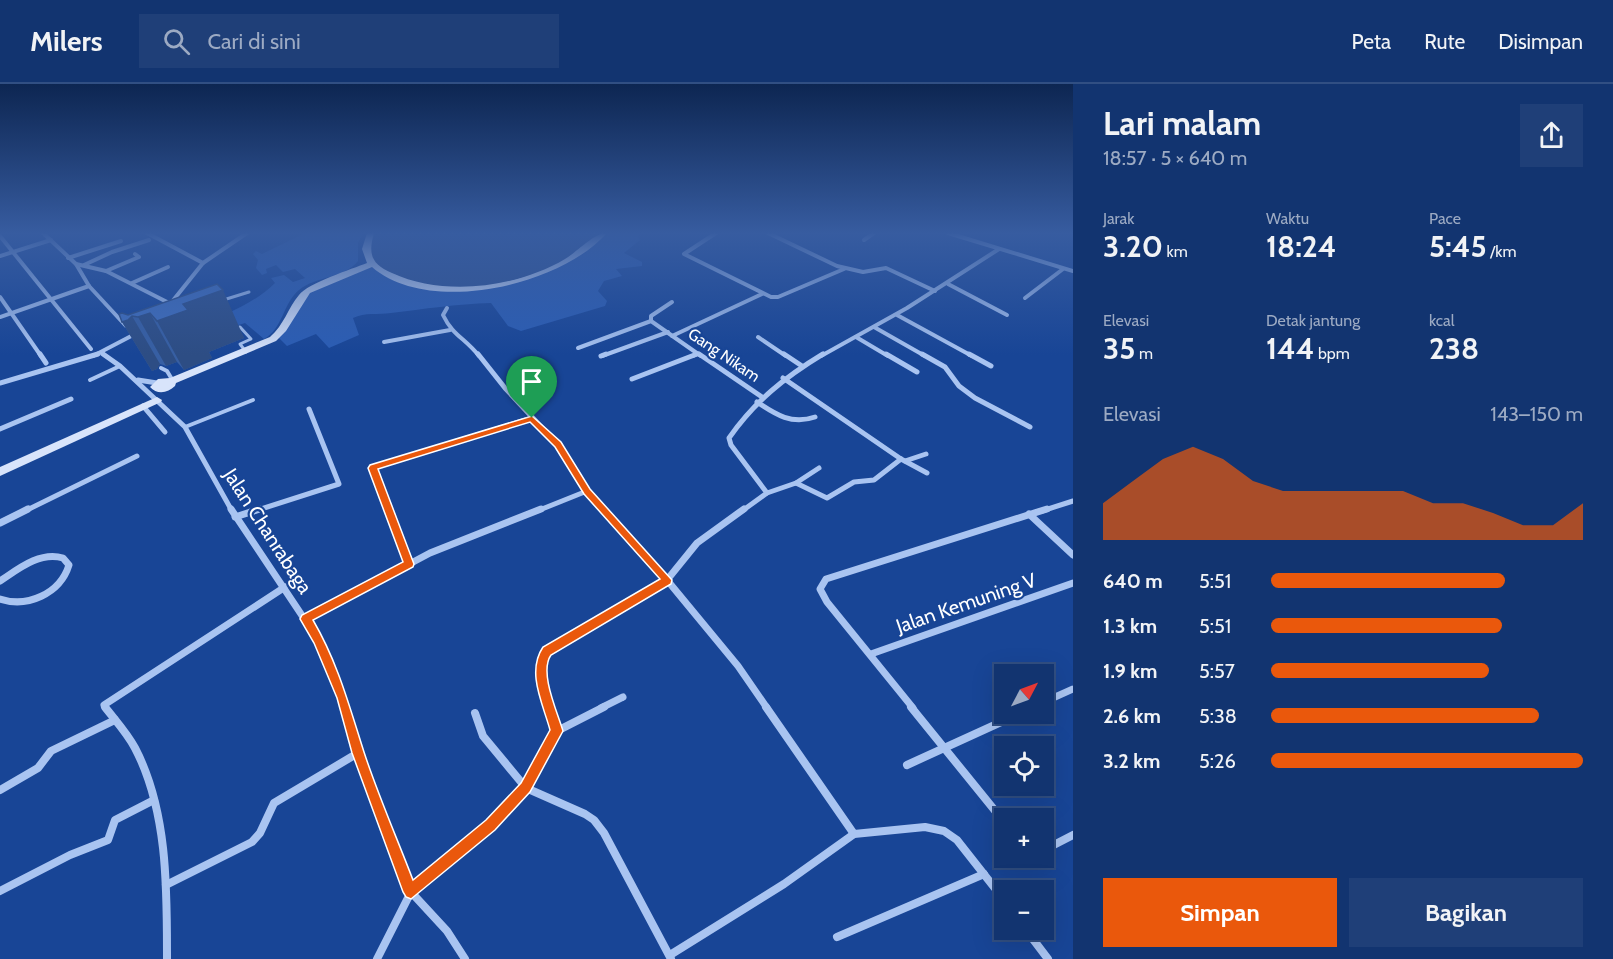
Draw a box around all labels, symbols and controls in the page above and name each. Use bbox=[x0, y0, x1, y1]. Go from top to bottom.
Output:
search box bbox=[139, 14, 559, 68]
text: Milers bbox=[30, 24, 103, 58]
icon: search bbox=[160, 25, 193, 58]
text: Cari di sini bbox=[208, 28, 301, 55]
text: Peta bbox=[1352, 29, 1391, 54]
text: Rute bbox=[1424, 29, 1465, 54]
text: Disimpan bbox=[1498, 29, 1583, 54]
text: Lari malam bbox=[1103, 103, 1261, 143]
button: share bbox=[1520, 104, 1583, 167]
text: 18:57 · 5 × 640 m bbox=[1103, 146, 1247, 170]
text: Jarak bbox=[1103, 209, 1134, 228]
text: Waktu bbox=[1266, 209, 1309, 228]
text: Pace bbox=[1429, 209, 1461, 228]
text: 3.20 bbox=[1103, 228, 1163, 265]
text: 18:24 bbox=[1266, 228, 1336, 265]
text: 5:45 bbox=[1429, 228, 1487, 265]
text: km bbox=[1163, 242, 1188, 261]
text: /km bbox=[1487, 242, 1516, 261]
text: Elevasi bbox=[1103, 311, 1149, 330]
text: Detak jantung bbox=[1266, 311, 1360, 330]
text: kcal bbox=[1429, 311, 1455, 330]
street label: Gang Nikam bbox=[685, 324, 763, 386]
text: 35 bbox=[1103, 330, 1135, 367]
text: 144 bbox=[1266, 330, 1314, 367]
text: 238 bbox=[1429, 330, 1479, 367]
text: m bbox=[1135, 344, 1153, 363]
text: bpm bbox=[1314, 344, 1350, 363]
pin bbox=[506, 356, 557, 418]
icon: arrive bbox=[515, 365, 548, 398]
text: Elevasi bbox=[1103, 402, 1161, 426]
text: 143–150 m bbox=[1490, 402, 1583, 426]
street label: Jalan Chanrabaga bbox=[218, 463, 318, 598]
street label: Jalan Kemuning V bbox=[892, 568, 1040, 639]
text: 640 m bbox=[1103, 569, 1163, 593]
text: 5:51 bbox=[1199, 569, 1231, 593]
text: 1.3 km bbox=[1103, 614, 1157, 638]
text: 5:51 bbox=[1199, 614, 1231, 638]
text: 1.9 km bbox=[1103, 659, 1157, 683]
text: 5:57 bbox=[1199, 659, 1235, 683]
north arrow bbox=[994, 664, 1054, 724]
map controls bbox=[994, 664, 1054, 940]
text: 2.6 km bbox=[1103, 704, 1161, 728]
text: 5:38 bbox=[1199, 704, 1237, 728]
button: locate bbox=[994, 736, 1054, 796]
text: 3.2 km bbox=[1103, 749, 1160, 773]
text: 5:26 bbox=[1199, 749, 1236, 773]
button: + bbox=[994, 808, 1054, 868]
button: Simpan bbox=[1103, 878, 1337, 947]
button: Bagikan bbox=[1349, 878, 1583, 947]
button: − bbox=[994, 880, 1054, 940]

